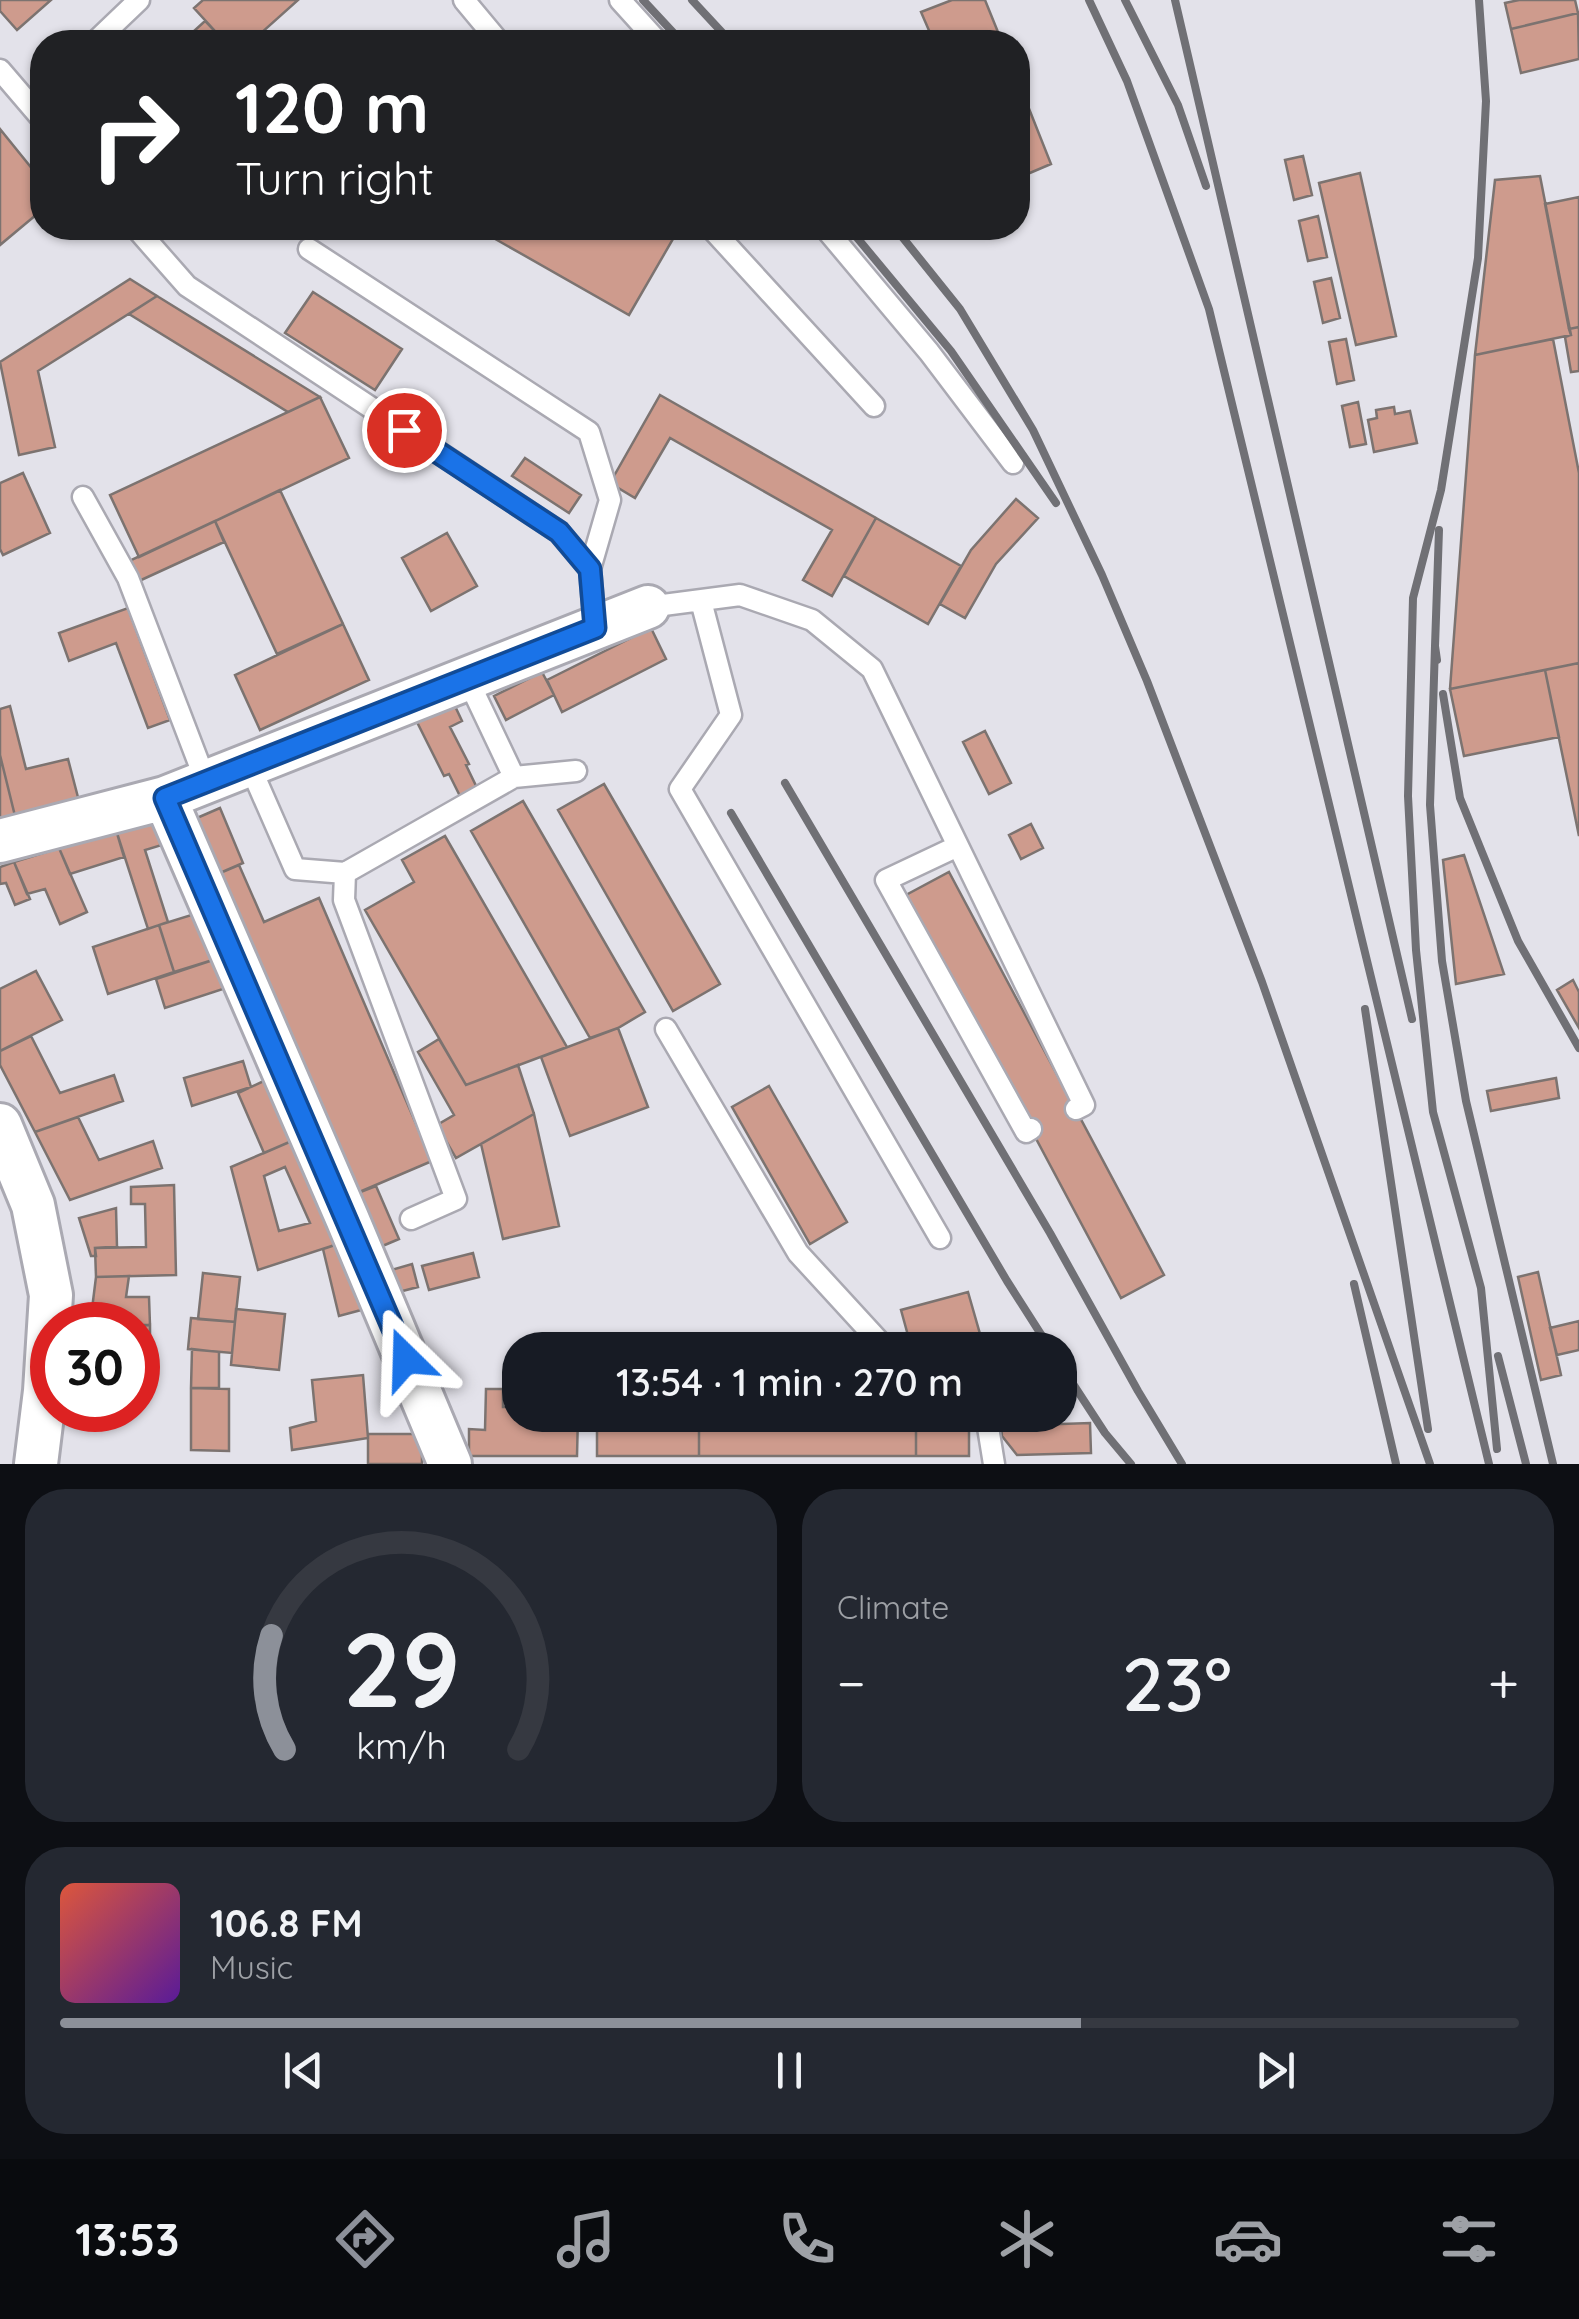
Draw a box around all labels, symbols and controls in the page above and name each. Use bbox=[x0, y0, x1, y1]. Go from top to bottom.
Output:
text: 120 m bbox=[235, 63, 429, 151]
icon: right bbox=[70, 70, 200, 200]
text: Turn right bbox=[235, 150, 434, 206]
pin bbox=[362, 388, 447, 473]
icon: arrive bbox=[377, 403, 432, 458]
speed limit sign: 30 bbox=[30, 1302, 160, 1432]
position arrow bbox=[354, 1307, 458, 1411]
text: 13:54 · 1 min · 270 m bbox=[616, 1358, 963, 1406]
text: Climate bbox=[837, 1587, 949, 1627]
text: 29 bbox=[342, 1603, 460, 1733]
text: 23° bbox=[1122, 1636, 1232, 1730]
text: − bbox=[837, 1648, 866, 1717]
text: + bbox=[1488, 1648, 1519, 1717]
text: km/h bbox=[356, 1723, 446, 1768]
text: 106.8 FM bbox=[210, 1899, 363, 1947]
text: Music bbox=[210, 1947, 293, 1987]
icon: previous bbox=[276, 2043, 331, 2098]
icon: pause bbox=[762, 2043, 817, 2098]
icon: next bbox=[1248, 2043, 1303, 2098]
icon: directions bbox=[330, 2204, 400, 2274]
icon: music bbox=[551, 2204, 621, 2274]
icon: phone bbox=[772, 2204, 842, 2274]
icon: climate bbox=[992, 2204, 1062, 2274]
icon: car bbox=[1213, 2204, 1283, 2274]
icon: filters bbox=[1434, 2204, 1504, 2274]
text: 13:53 bbox=[75, 2211, 179, 2267]

